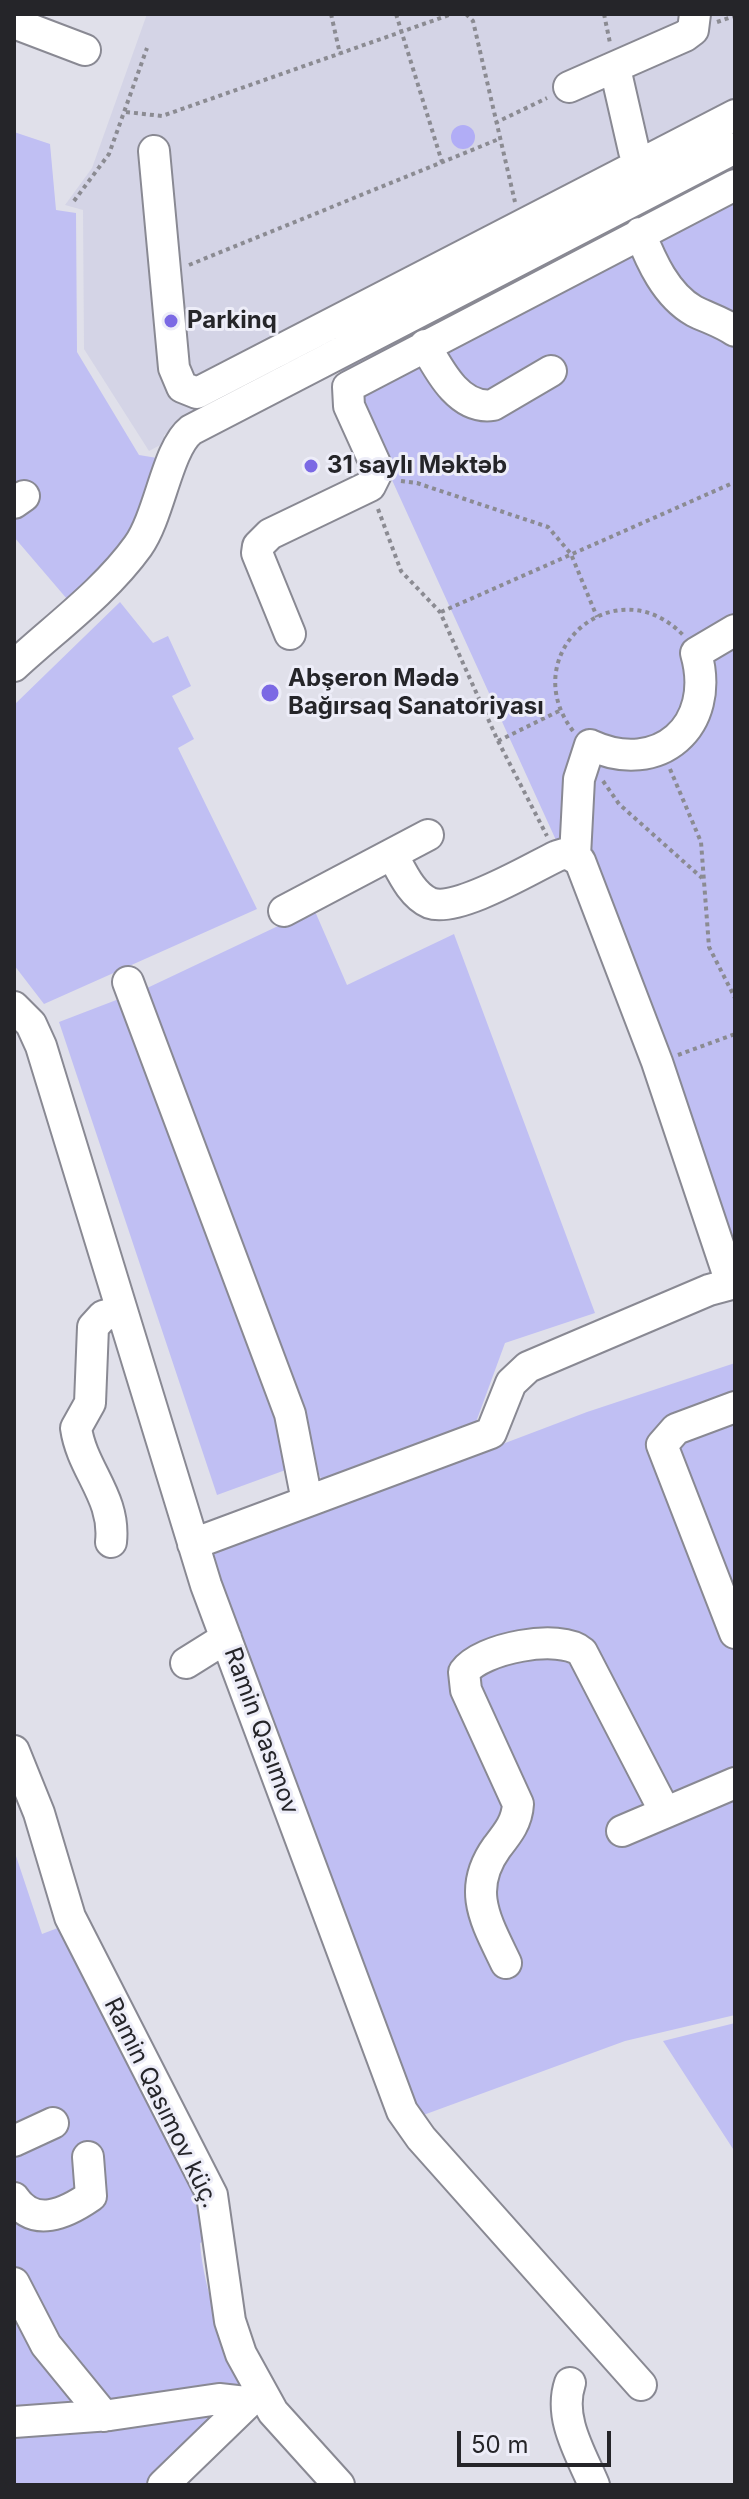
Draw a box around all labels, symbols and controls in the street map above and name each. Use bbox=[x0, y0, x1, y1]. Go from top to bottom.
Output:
place label: Parkinq bbox=[187, 307, 277, 335]
marker: Parkinq bbox=[162, 312, 180, 330]
place label: 31 saylı Məktəb bbox=[327, 452, 507, 480]
marker: 31 saylı Məktəb bbox=[302, 457, 320, 475]
place label: Abşeron Mədə Bağırsaq Sanatoriyası bbox=[288, 665, 544, 721]
marker: Abşeron Mədə Bağırsaq Sanatoriyası bbox=[259, 682, 281, 704]
street label: Ramin Qasımov bbox=[217, 1644, 305, 1818]
street label: Ramin Qasımov küç. bbox=[98, 1993, 224, 2213]
scale bar bbox=[461, 2415, 615, 2465]
text: 50 m bbox=[471, 2430, 529, 2459]

